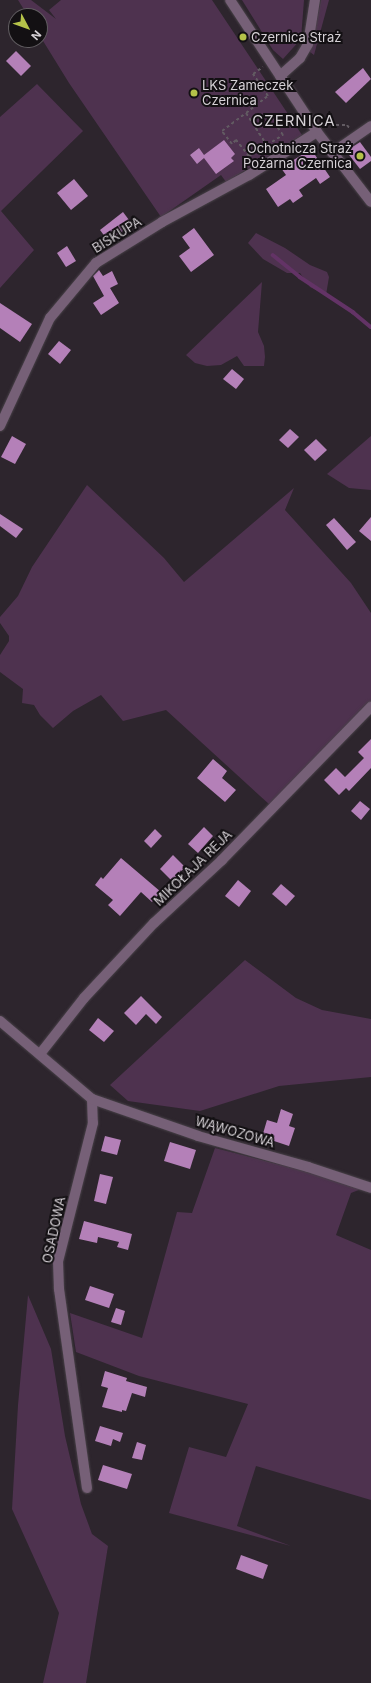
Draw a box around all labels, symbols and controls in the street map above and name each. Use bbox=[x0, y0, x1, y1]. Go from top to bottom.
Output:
north arrow bbox=[8, 8, 48, 48]
text: N bbox=[28, 27, 44, 43]
place label: Czernica Straż bbox=[251, 29, 341, 45]
marker: Czernica Straż bbox=[238, 32, 248, 42]
place label: LKS Zameczek Czernica bbox=[202, 78, 293, 109]
marker: LKS Zameczek Czernica bbox=[189, 88, 199, 98]
district label: CZERNICA bbox=[252, 112, 336, 130]
place label: Ochotnicza Straż Pożarna Czernica bbox=[243, 141, 352, 172]
marker: Ochotnicza Straż Pożarna Czernica bbox=[355, 151, 365, 161]
street label: BISKUPA bbox=[90, 214, 144, 256]
street label: MIKOŁAJA REJA bbox=[151, 827, 235, 909]
street label: WĄWOZOWA bbox=[194, 1113, 276, 1151]
street label: OSADOWA bbox=[39, 1195, 69, 1265]

